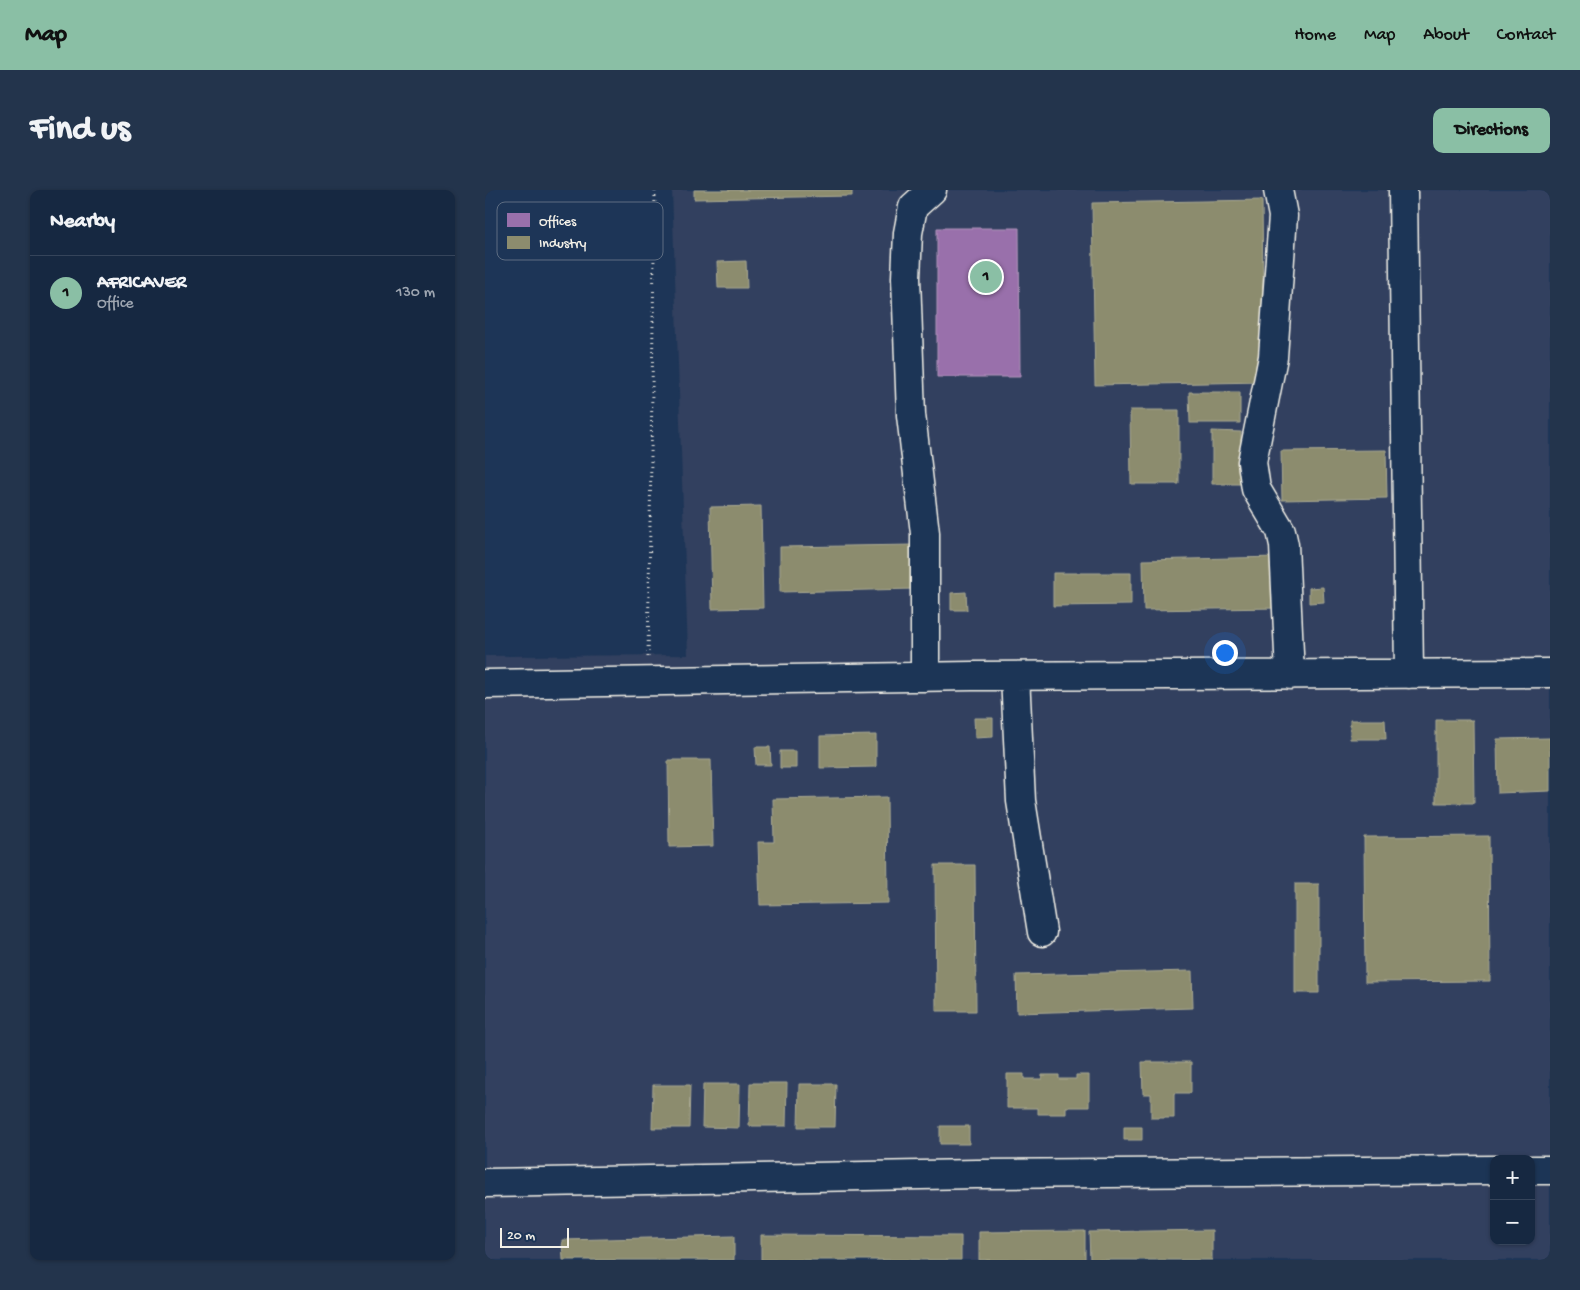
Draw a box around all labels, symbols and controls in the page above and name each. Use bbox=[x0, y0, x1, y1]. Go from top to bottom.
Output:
text: Map bbox=[25, 21, 67, 50]
text: Home bbox=[1294, 25, 1336, 46]
text: Map bbox=[1364, 25, 1395, 46]
text: About bbox=[1423, 25, 1469, 46]
text: Contact bbox=[1497, 25, 1555, 46]
button: Directions bbox=[1433, 108, 1550, 153]
text: Find us bbox=[30, 110, 130, 151]
legend bbox=[497, 202, 663, 260]
text: Nearby bbox=[50, 210, 115, 235]
text: Offices bbox=[539, 214, 577, 231]
text: Industry bbox=[539, 236, 587, 253]
pin: 1 bbox=[970, 258, 1002, 296]
text: AFRICAVER bbox=[97, 272, 186, 295]
text: 1 bbox=[63, 284, 69, 303]
text: 130 m bbox=[396, 284, 435, 303]
text: Office bbox=[97, 295, 134, 314]
your location bbox=[1212, 640, 1238, 666]
map controls bbox=[1490, 1155, 1535, 1245]
button: + bbox=[1490, 1155, 1535, 1200]
button: − bbox=[1490, 1200, 1535, 1245]
scale bar bbox=[500, 1225, 569, 1248]
text: 20 m bbox=[507, 1228, 535, 1245]

